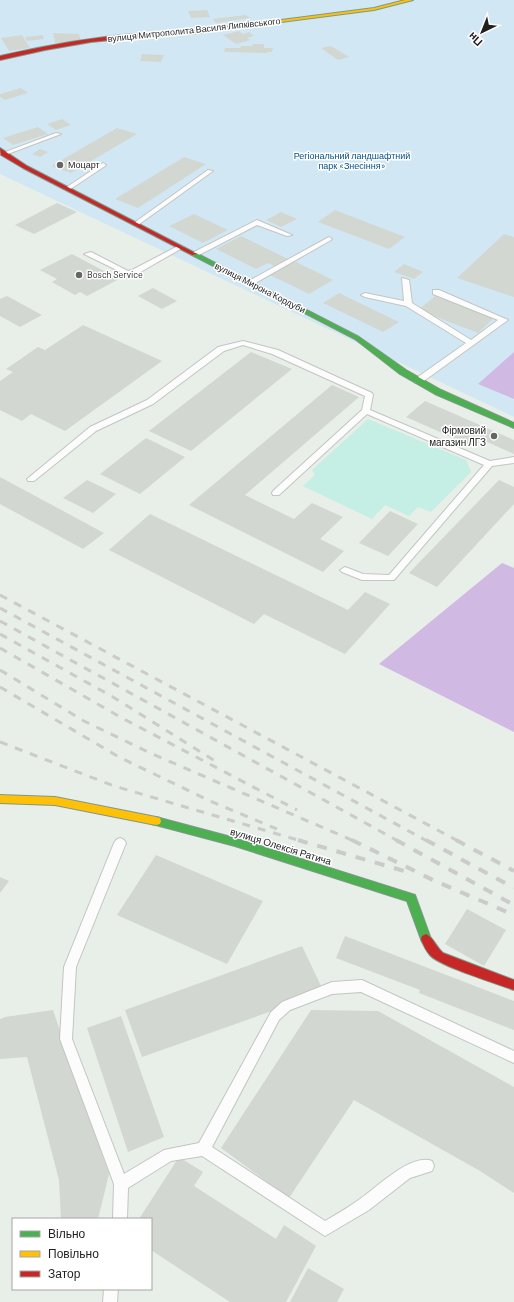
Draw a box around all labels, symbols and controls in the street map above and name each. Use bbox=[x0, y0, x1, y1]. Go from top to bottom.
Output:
north arrow bbox=[462, 12, 502, 52]
street label: вулиця Митрополита Василя Липківського bbox=[107, 15, 281, 44]
text: Пн bbox=[465, 30, 485, 49]
park label: Регіональний ландшафтний парк «Знесіння» bbox=[294, 150, 410, 171]
place label: Моцарт bbox=[68, 159, 100, 170]
marker: Моцарт bbox=[55, 160, 65, 170]
street label: вулиця Мирона Кордуби bbox=[213, 260, 307, 315]
place label: Bosch Service bbox=[87, 269, 143, 280]
marker: Bosch Service bbox=[74, 270, 84, 280]
place label: Фірмовий магазин ЛГЗ bbox=[429, 424, 486, 448]
marker: Фірмовий магазин ЛГЗ bbox=[489, 431, 499, 441]
street label: вулиця Олексія Ратича bbox=[229, 825, 333, 867]
legend bbox=[12, 1218, 152, 1290]
text: Вільно bbox=[48, 1226, 86, 1240]
text: Повільно bbox=[48, 1246, 99, 1260]
text: Затор bbox=[48, 1266, 81, 1281]

